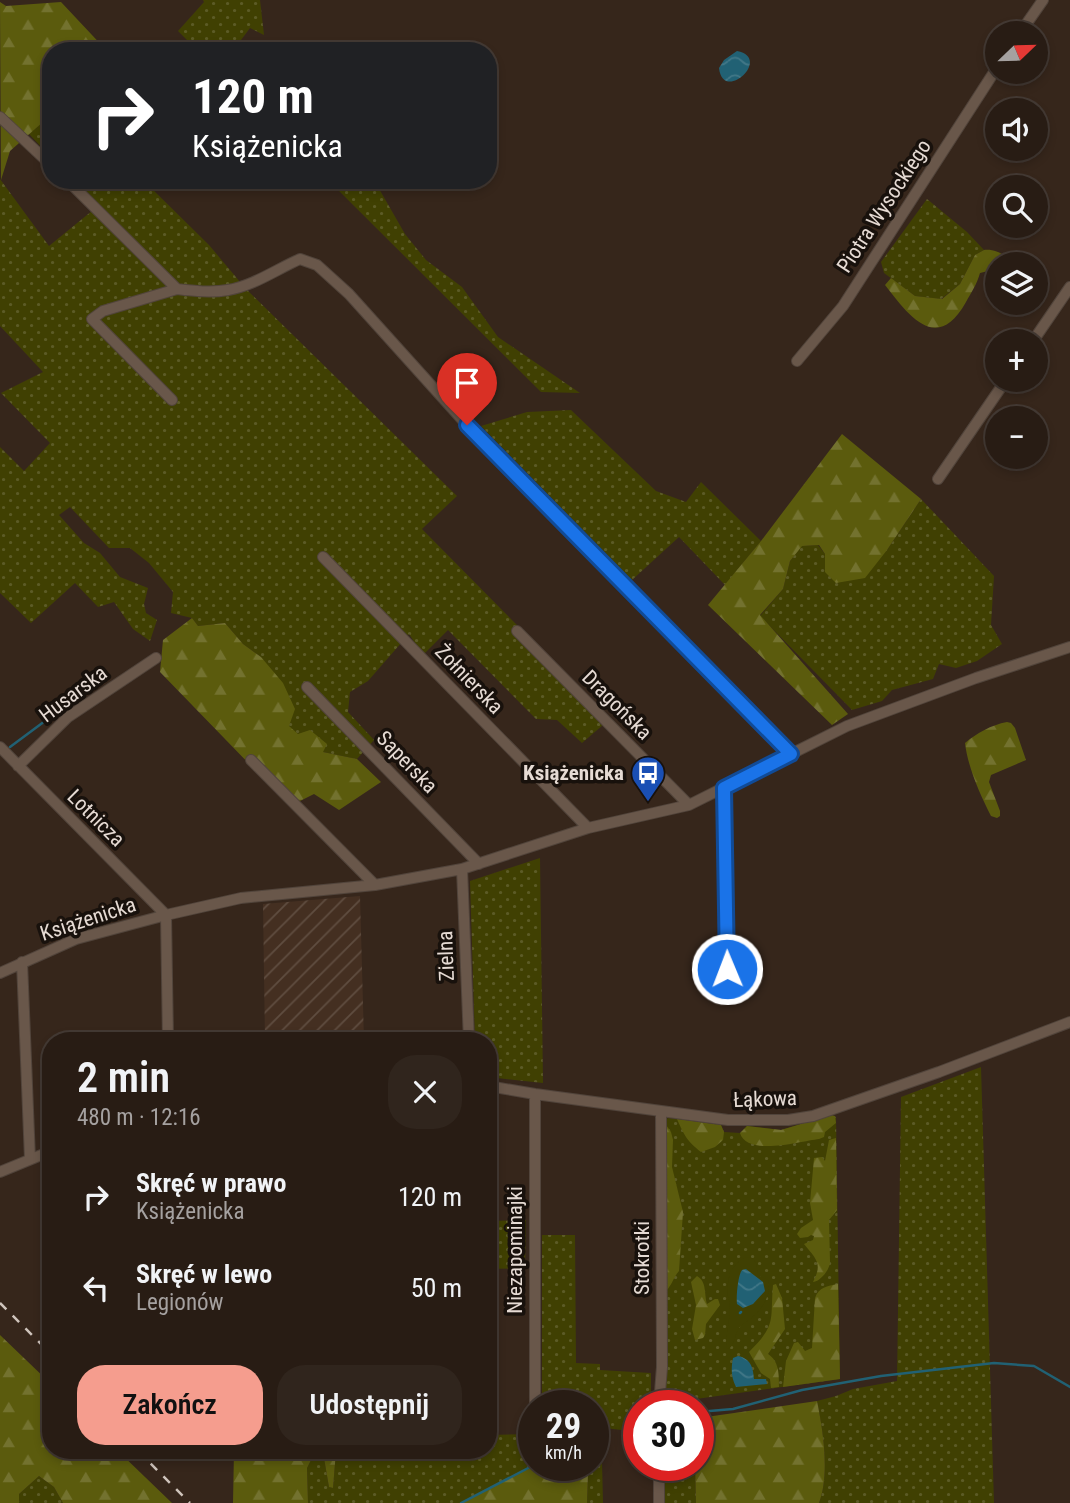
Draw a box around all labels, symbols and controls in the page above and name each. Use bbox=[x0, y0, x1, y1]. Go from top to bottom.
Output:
north arrow bbox=[985, 21, 1048, 84]
map controls bbox=[985, 21, 1048, 469]
text: 120 m bbox=[192, 68, 314, 125]
icon: right bbox=[77, 70, 168, 161]
button: sound bbox=[985, 98, 1048, 161]
text: Książenicka bbox=[192, 127, 343, 165]
street label: Piotra Wysockiego bbox=[832, 135, 936, 277]
button: search bbox=[985, 175, 1048, 238]
button: layers bbox=[985, 252, 1048, 315]
button: + bbox=[985, 329, 1048, 392]
pin bbox=[437, 353, 497, 425]
icon: arrive bbox=[448, 364, 486, 402]
button: − bbox=[985, 406, 1048, 469]
street label: Żołnierska bbox=[430, 639, 508, 719]
street label: Husarska bbox=[35, 661, 111, 727]
street label: Dragońska bbox=[577, 665, 657, 745]
street label: Saperska bbox=[372, 726, 442, 798]
bus stop icon: Książenicka bbox=[629, 754, 667, 803]
place label: Książenicka bbox=[523, 761, 624, 785]
street label: Lotnicza bbox=[63, 785, 129, 851]
street label: Książenicka bbox=[37, 892, 139, 946]
street label: Zielna bbox=[433, 930, 459, 982]
position arrow bbox=[690, 932, 764, 1006]
text: 2 min bbox=[77, 1053, 170, 1102]
button: close bbox=[388, 1055, 462, 1129]
street label: Łąkowa bbox=[733, 1086, 797, 1112]
text: 480 m · 12:16 bbox=[77, 1104, 201, 1131]
text: Skręć w prawo bbox=[136, 1168, 286, 1198]
icon: right bbox=[77, 1178, 115, 1216]
text: 120 m bbox=[398, 1182, 462, 1212]
street label: Niezapominajki bbox=[503, 1186, 527, 1314]
text: Książenicka bbox=[136, 1198, 244, 1225]
street label: Stokrotki bbox=[630, 1221, 654, 1295]
text: Skręć w lewo bbox=[136, 1259, 272, 1289]
icon: left bbox=[77, 1269, 115, 1307]
text: 50 m bbox=[411, 1273, 462, 1303]
text: Legionów bbox=[136, 1289, 224, 1316]
button: Zakończ bbox=[77, 1365, 263, 1445]
button: Udostępnij bbox=[277, 1365, 462, 1445]
speed limit sign: 30 bbox=[623, 1390, 714, 1481]
text: 29 bbox=[546, 1406, 581, 1447]
text: km/h bbox=[545, 1442, 582, 1463]

